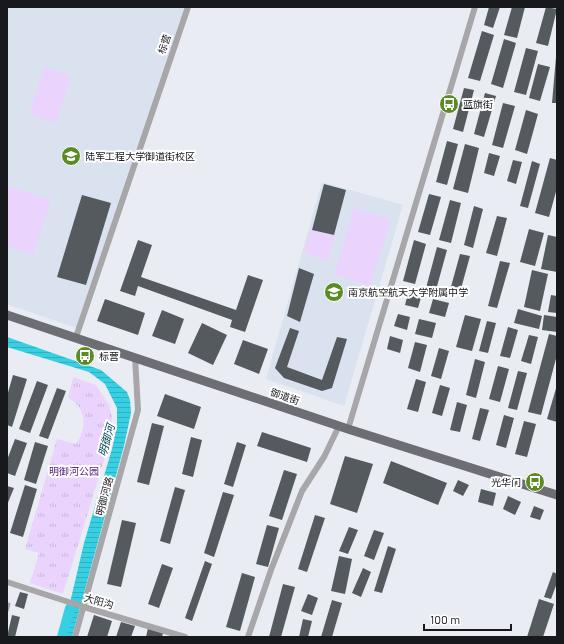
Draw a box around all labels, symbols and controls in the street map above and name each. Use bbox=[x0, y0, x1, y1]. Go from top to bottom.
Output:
street label: 标营 bbox=[155, 33, 173, 55]
bus stop icon: 蓝旗街 bbox=[438, 93, 460, 115]
place label: 蓝旗街 bbox=[463, 98, 493, 110]
school or university icon: 陆军工程大学御道街校区 bbox=[60, 145, 82, 167]
place label: 陆军工程大学御道街校区 bbox=[85, 150, 195, 162]
school or university icon: 南京航空航天大学附属中学 bbox=[323, 281, 345, 303]
place label: 南京航空航天大学附属中学 bbox=[348, 286, 468, 298]
bus stop icon: 标营 bbox=[74, 345, 96, 367]
place label: 标营 bbox=[99, 350, 119, 362]
street label: 御道街 bbox=[269, 385, 301, 407]
water label: 明御河 bbox=[95, 420, 117, 458]
park label: 明御河公园 bbox=[49, 465, 99, 477]
bus stop icon: 光华门 bbox=[524, 471, 546, 493]
street label: 明御河路 bbox=[93, 475, 115, 517]
place label: 光华门 bbox=[491, 476, 521, 488]
street label: 大阳沟 bbox=[83, 591, 115, 611]
scale bar bbox=[424, 606, 511, 632]
text: 100 m bbox=[430, 612, 460, 626]

